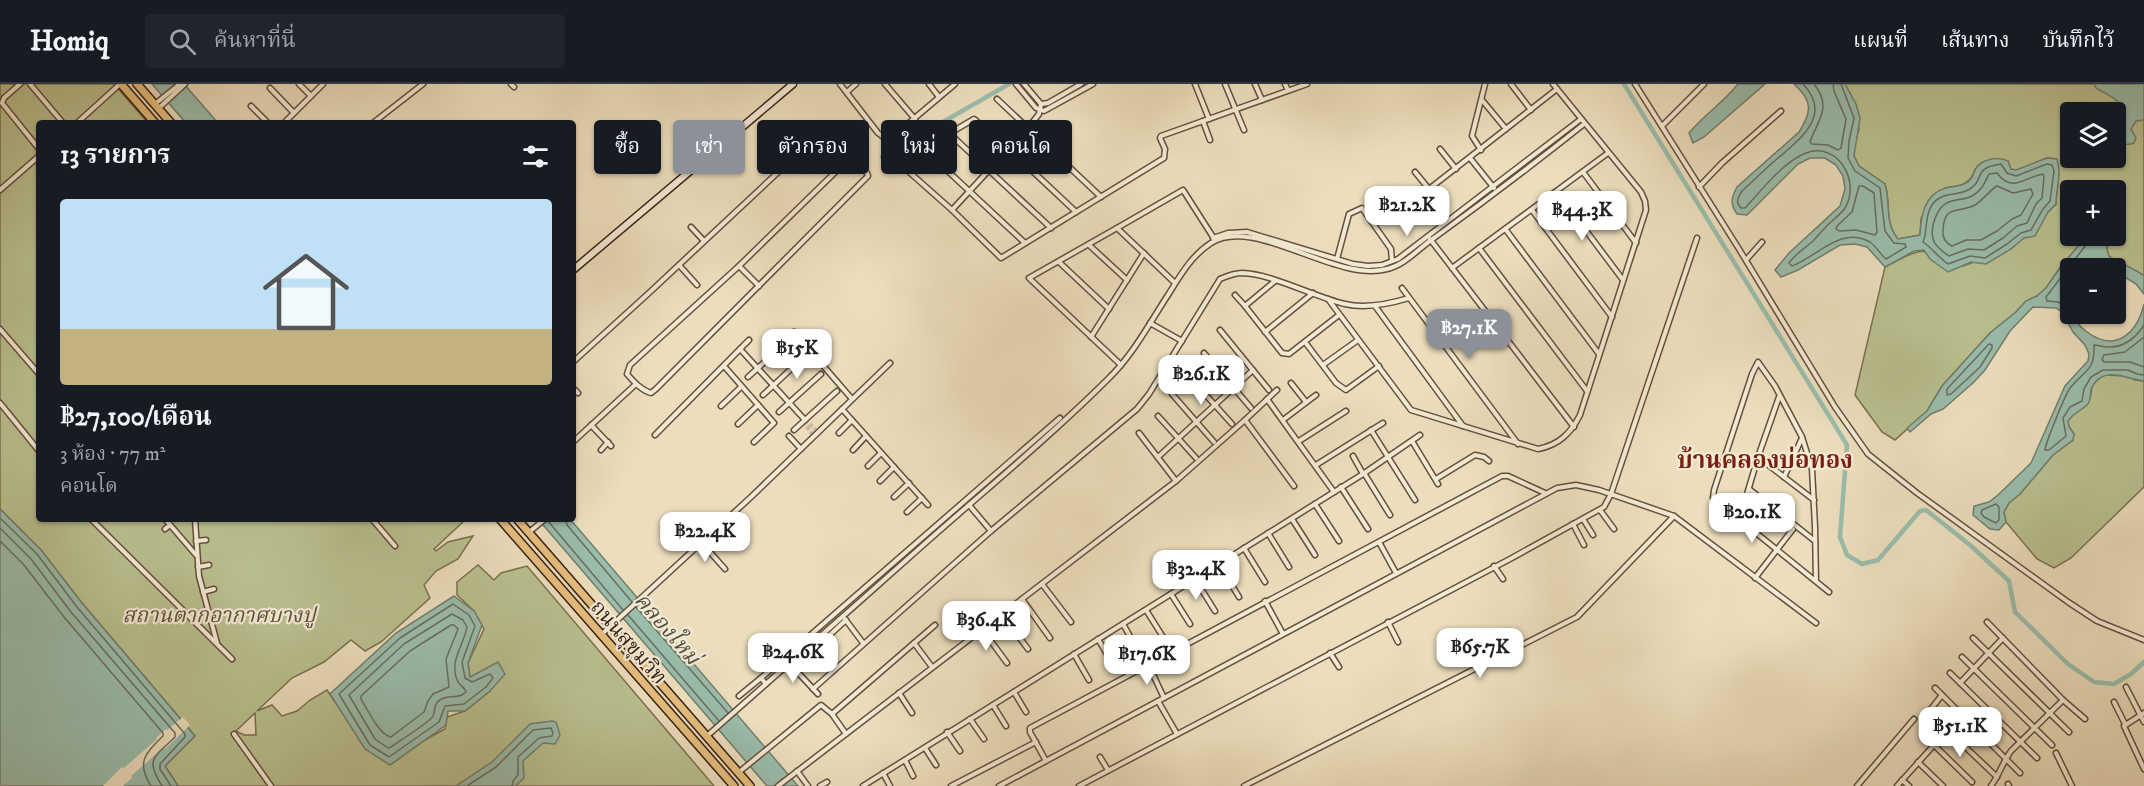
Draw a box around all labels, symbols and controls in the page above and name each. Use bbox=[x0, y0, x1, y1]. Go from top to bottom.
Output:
search box bbox=[145, 14, 565, 68]
text: Homiq bbox=[30, 24, 109, 59]
icon: search bbox=[166, 25, 199, 58]
text: ค้นหาที่นี่ bbox=[214, 27, 296, 54]
text: แผนที่ bbox=[1853, 28, 1908, 54]
text: เส้นทาง bbox=[1941, 28, 2009, 54]
text: บันทึกไว้ bbox=[2042, 28, 2114, 54]
map controls bbox=[2060, 102, 2126, 324]
button: layers bbox=[2060, 102, 2126, 168]
chip: ซื้อ bbox=[594, 120, 661, 174]
chip: เช่า bbox=[673, 120, 745, 174]
chip: ตัวกรอง bbox=[757, 120, 869, 174]
chip: ใหม่ bbox=[881, 120, 957, 174]
chip: คอนโด bbox=[969, 120, 1072, 174]
text: 13 รายการ bbox=[60, 139, 171, 172]
icon: filters bbox=[519, 140, 552, 173]
button: + bbox=[2060, 180, 2126, 246]
pin: ฿21.2K bbox=[1358, 186, 1456, 237]
pin: ฿44.3K bbox=[1533, 191, 1631, 242]
text: ฿21.2K bbox=[1379, 193, 1435, 218]
text: ฿44.3K bbox=[1552, 198, 1612, 223]
icon: home bbox=[252, 238, 360, 346]
button: − bbox=[2060, 258, 2126, 324]
pin: ฿27.1K bbox=[1420, 309, 1518, 360]
text: ฿27.1K bbox=[1440, 316, 1498, 341]
pin: ฿15K bbox=[761, 329, 833, 380]
text: ฿15K bbox=[776, 336, 818, 361]
pin: ฿26.1K bbox=[1152, 355, 1250, 406]
text: ฿26.1K bbox=[1172, 362, 1230, 387]
text: ฿27,100/เดือน bbox=[60, 401, 212, 434]
text: 3 ห้อง · 77 m² bbox=[60, 442, 166, 467]
district label: บ้านคลองบ่อทอง bbox=[1677, 446, 1853, 476]
text: คอนโด bbox=[60, 474, 118, 499]
pin: ฿20.1K bbox=[1703, 493, 1801, 544]
text: ฿20.1K bbox=[1723, 500, 1781, 525]
pin: ฿22.4K bbox=[656, 512, 754, 563]
text: ฿22.4K bbox=[674, 519, 736, 544]
pin: ฿32.4K bbox=[1147, 550, 1245, 601]
text: ฿32.4K bbox=[1166, 557, 1226, 582]
water label: คลองใหม่ bbox=[628, 585, 710, 673]
street label: ถนนสุขุมวิท bbox=[584, 595, 672, 690]
pin: ฿36.4K bbox=[937, 601, 1035, 652]
park label: สถานตากอากาศบางปู bbox=[122, 603, 318, 629]
text: ฿36.4K bbox=[956, 608, 1016, 633]
pin: ฿65.7K bbox=[1431, 628, 1529, 679]
pin: ฿24.6K bbox=[744, 633, 842, 684]
pin: ฿17.6K bbox=[1098, 635, 1196, 686]
text: ฿65.7K bbox=[1450, 635, 1510, 660]
text: ฿24.6K bbox=[762, 640, 824, 665]
text: ฿17.6K bbox=[1118, 642, 1176, 667]
pin: ฿51.1K bbox=[1911, 707, 2009, 758]
text: ฿51.1K bbox=[1933, 714, 1987, 739]

